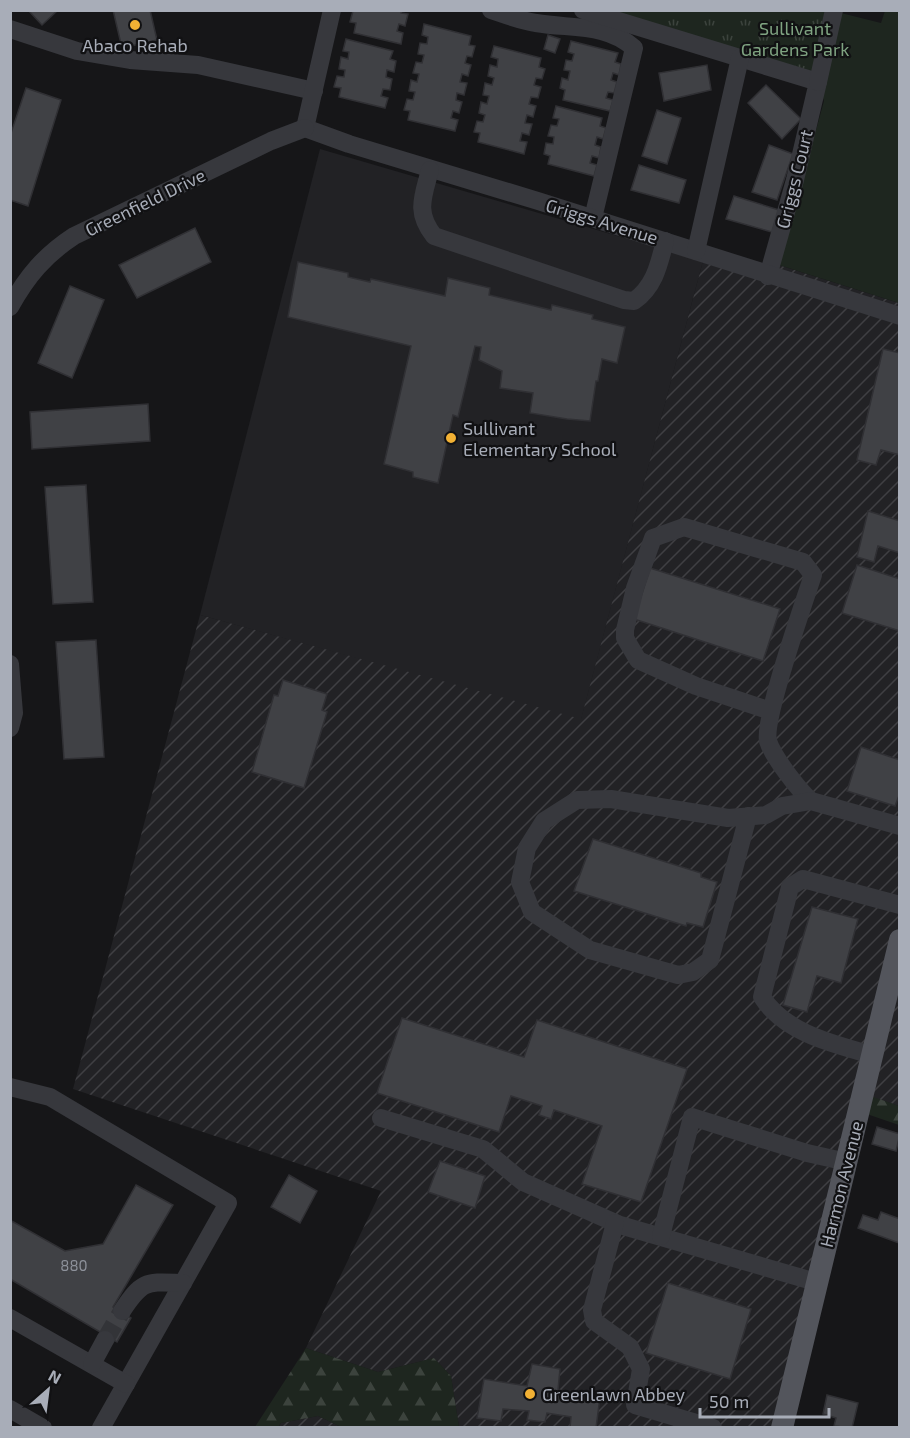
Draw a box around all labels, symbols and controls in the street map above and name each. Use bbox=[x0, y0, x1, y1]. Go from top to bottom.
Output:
park label: Sullivant Gardens Park bbox=[741, 17, 849, 60]
marker: Abaco Rehab bbox=[128, 18, 142, 32]
place label: Abaco Rehab bbox=[82, 34, 188, 56]
street label: Griggs Court bbox=[771, 127, 817, 231]
street label: Greenfield Drive bbox=[81, 163, 209, 241]
street label: Griggs Avenue bbox=[543, 194, 661, 248]
place label: Sullivant Elementary School bbox=[463, 417, 617, 460]
marker: Sullivant Elementary School bbox=[444, 431, 458, 445]
street label: Harmon Avenue bbox=[815, 1119, 867, 1249]
house number: 880 bbox=[60, 1256, 88, 1274]
north arrow bbox=[18, 1360, 78, 1420]
text: N bbox=[46, 1365, 65, 1387]
scale bar bbox=[700, 1381, 829, 1419]
place label: Greenlawn Abbey bbox=[542, 1383, 686, 1405]
marker: Greenlawn Abbey bbox=[523, 1387, 537, 1401]
text: 50 m bbox=[709, 1390, 749, 1412]

